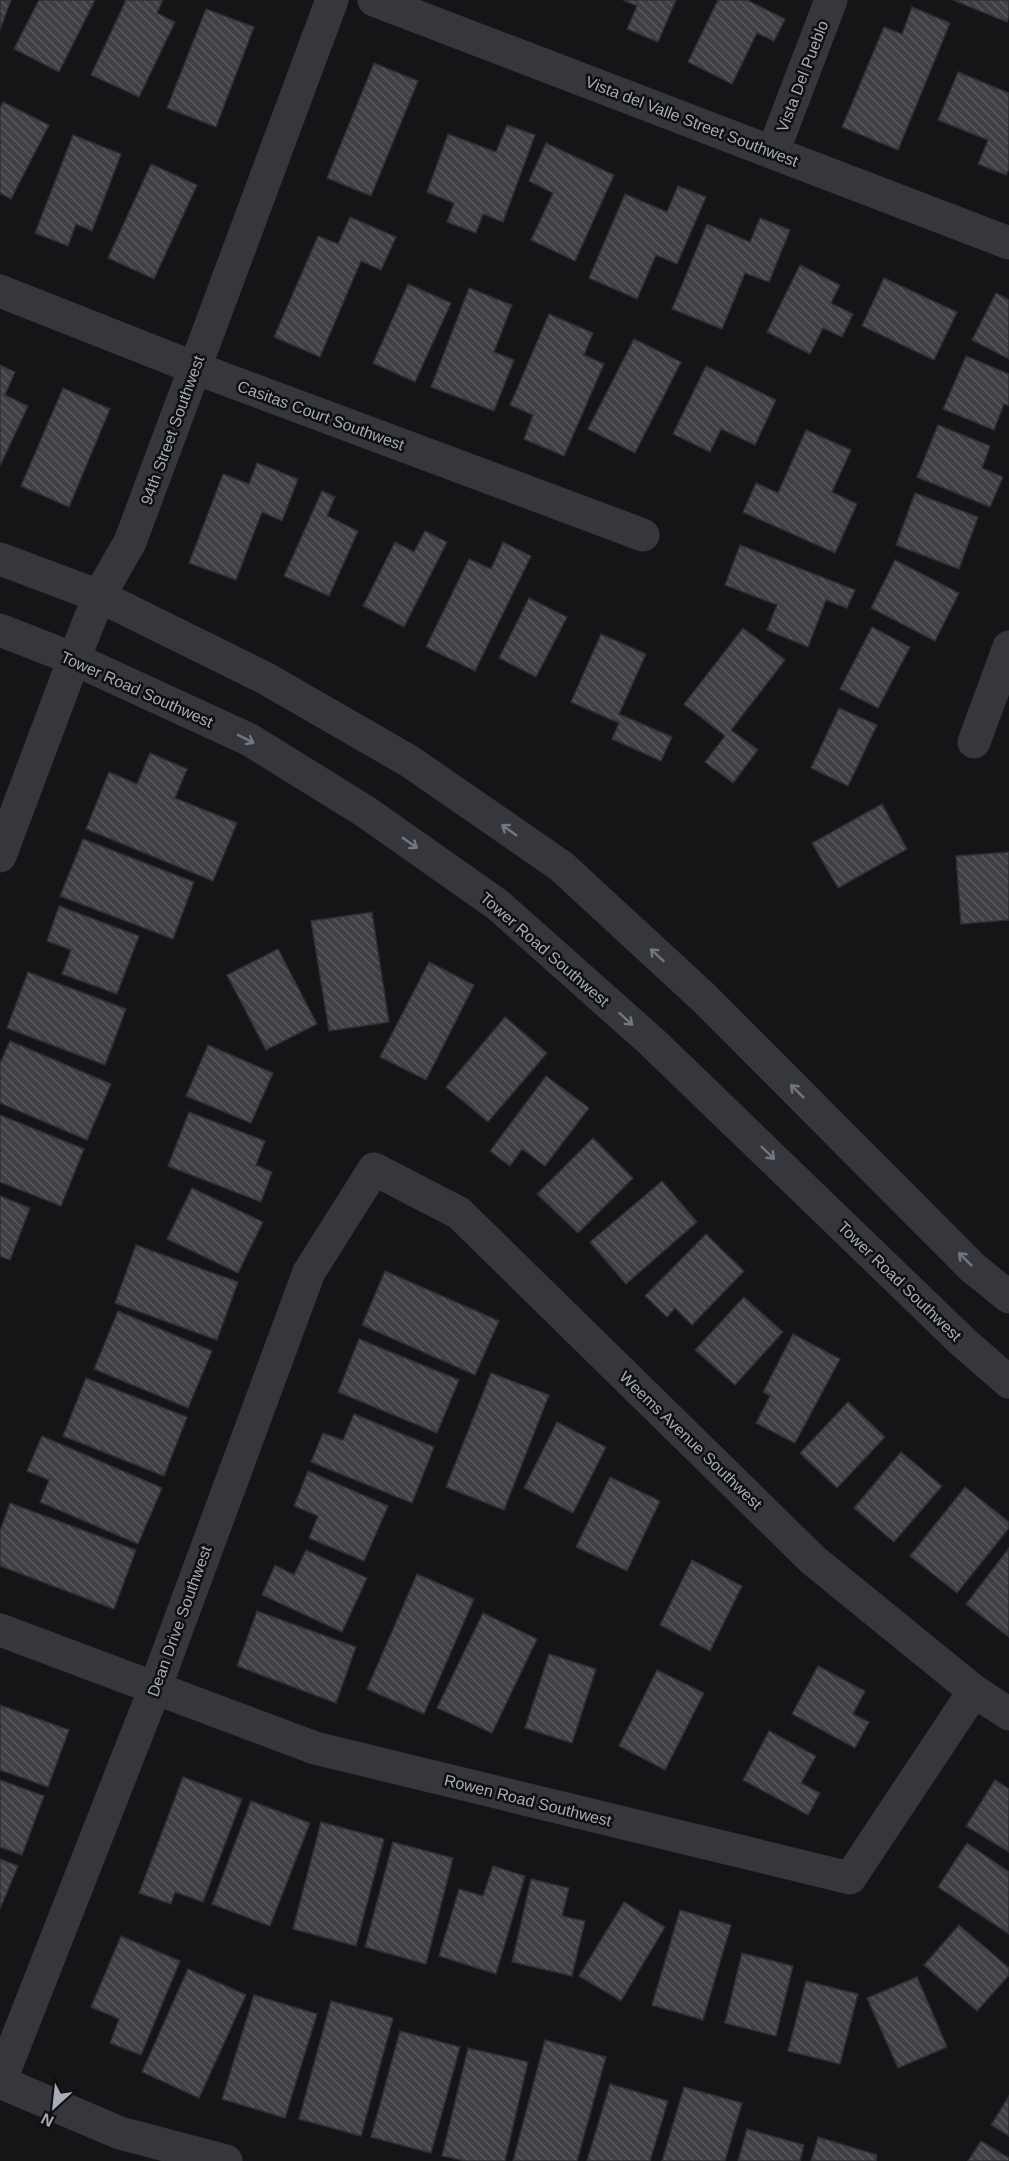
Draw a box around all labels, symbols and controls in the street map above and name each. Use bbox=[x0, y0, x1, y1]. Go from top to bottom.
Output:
street label: Vista Del Pueblo bbox=[773, 18, 832, 134]
street label: Vista del Valle Street Southwest bbox=[583, 73, 801, 170]
street label: 94th Street Southwest bbox=[138, 353, 208, 507]
street label: Casitas Court Southwest bbox=[235, 377, 407, 454]
street label: Tower Road Southwest bbox=[58, 648, 216, 731]
one-way arrow bbox=[236, 733, 254, 745]
one-way arrow bbox=[501, 824, 517, 836]
one-way arrow bbox=[401, 837, 418, 849]
street label: Tower Road Southwest bbox=[477, 889, 613, 1010]
one-way arrow bbox=[650, 948, 665, 962]
one-way arrow bbox=[618, 1012, 633, 1026]
one-way arrow bbox=[790, 1084, 804, 1099]
one-way arrow bbox=[760, 1146, 775, 1160]
street label: Tower Road Southwest bbox=[835, 1218, 965, 1345]
one-way arrow bbox=[957, 1252, 972, 1266]
street label: Weems Avenue Southwest bbox=[616, 1368, 766, 1513]
street label: Dean Drive Southwest bbox=[144, 1543, 215, 1699]
street label: Rowen Road Southwest bbox=[443, 1771, 614, 1830]
north arrow bbox=[24, 2077, 84, 2137]
text: N bbox=[38, 2110, 56, 2130]

